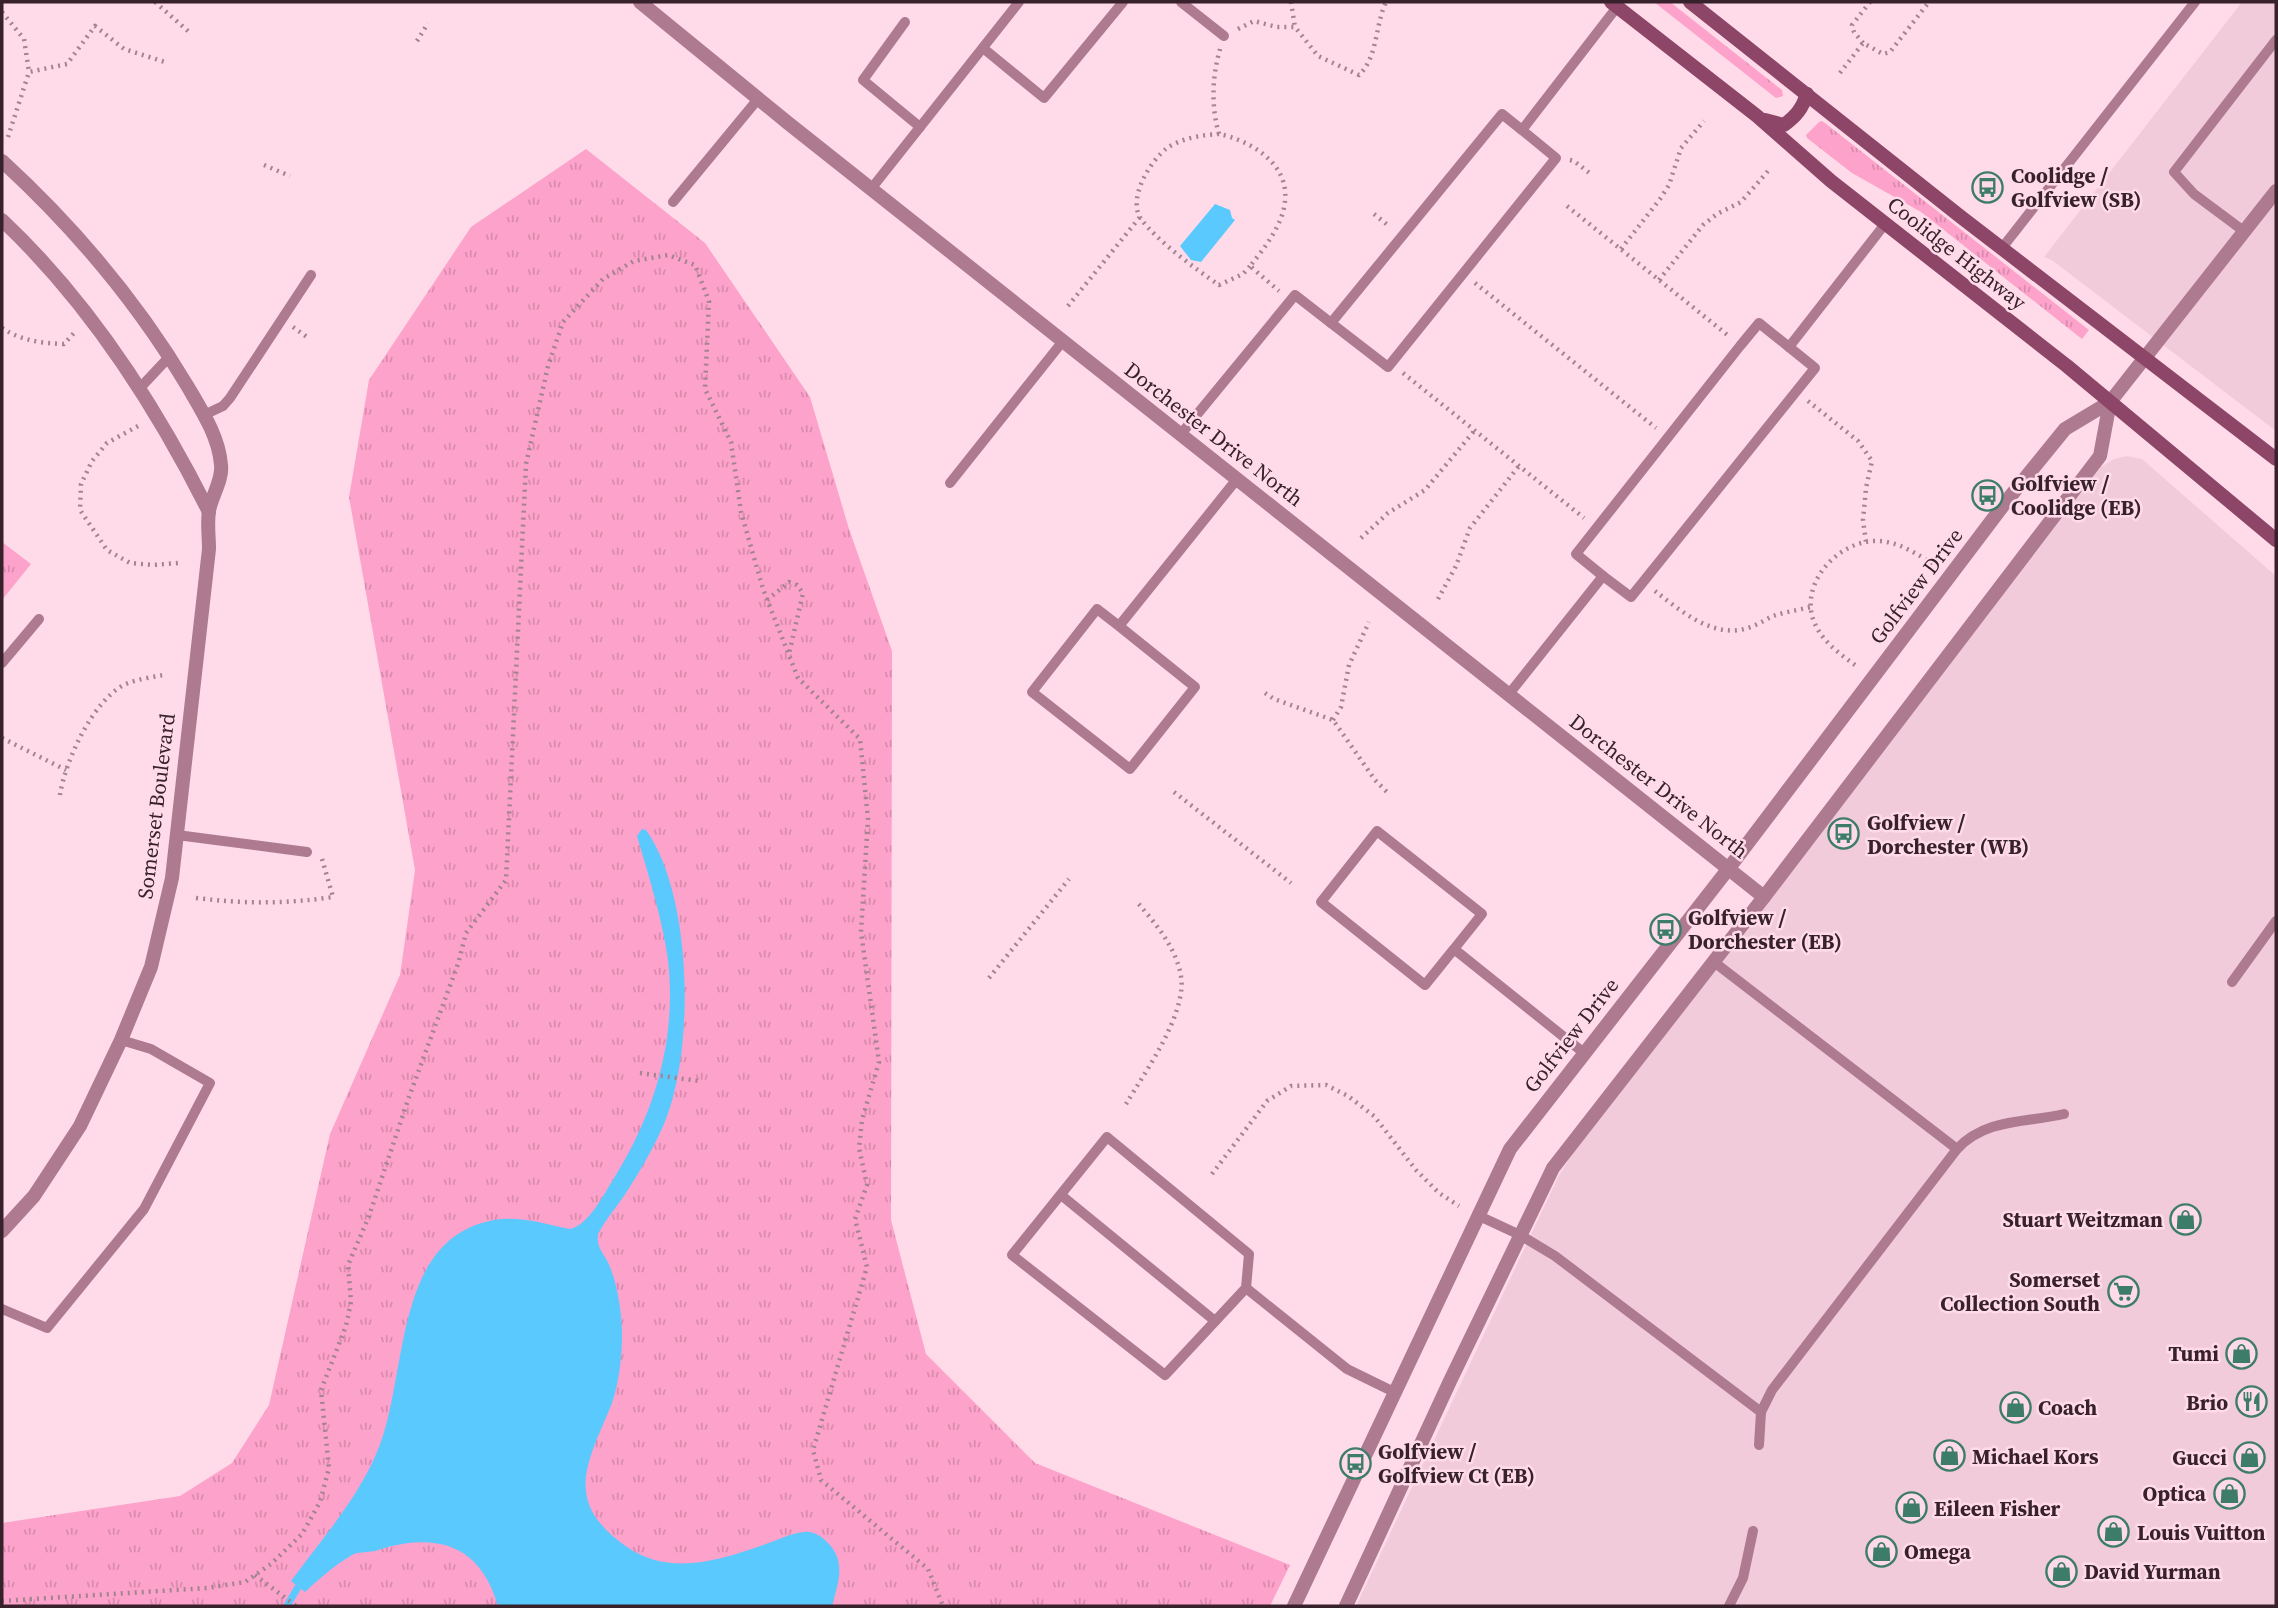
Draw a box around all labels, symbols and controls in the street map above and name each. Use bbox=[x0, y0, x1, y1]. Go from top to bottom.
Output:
place label: Coolidge / Golfview (SB) bbox=[2011, 161, 2141, 214]
bus stop icon: Coolidge / Golfview (SB) bbox=[1971, 170, 2005, 204]
street label: Coolidge Highway bbox=[1881, 190, 2033, 317]
street label: Dorchester Drive North bbox=[1118, 355, 1310, 513]
place label: Golfview / Coolidge (EB) bbox=[2011, 469, 2142, 522]
bus stop icon: Golfview / Coolidge (EB) bbox=[1971, 478, 2005, 512]
street label: Golfview Drive bbox=[1863, 522, 1969, 650]
street label: Dorchester Drive North bbox=[1563, 707, 1755, 865]
street label: Somerset Boulevard bbox=[130, 711, 182, 901]
place label: Golfview / Dorchester (WB) bbox=[1867, 808, 2029, 861]
bus stop icon: Golfview / Dorchester (WB) bbox=[1827, 817, 1861, 851]
place label: Golfview / Dorchester (EB) bbox=[1688, 903, 1842, 956]
bus stop icon: Golfview / Dorchester (EB) bbox=[1648, 912, 1682, 946]
street label: Golfview Drive bbox=[1517, 972, 1625, 1098]
shop icon: Stuart Weitzman bbox=[2169, 1202, 2203, 1236]
place label: Stuart Weitzman bbox=[2002, 1205, 2163, 1234]
place label: Somerset Collection South bbox=[1940, 1265, 2100, 1318]
supermarket icon: Somerset Collection South bbox=[2106, 1274, 2140, 1308]
shop icon: Tumi bbox=[2225, 1336, 2259, 1370]
place label: Tumi bbox=[2168, 1339, 2219, 1368]
restaurant icon: Brio bbox=[2234, 1385, 2268, 1419]
place label: Brio bbox=[2186, 1388, 2228, 1417]
shop icon: Coach bbox=[1998, 1390, 2032, 1424]
place label: Coach bbox=[2038, 1393, 2097, 1422]
place label: Golfview / Golfview Ct (EB) bbox=[1378, 1437, 1535, 1490]
shop icon: Michael Kors bbox=[1932, 1439, 1966, 1473]
shop icon: Gucci bbox=[2233, 1440, 2267, 1474]
place label: Michael Kors bbox=[1972, 1442, 2099, 1471]
place label: Gucci bbox=[2172, 1443, 2227, 1472]
bus stop icon: Golfview / Golfview Ct (EB) bbox=[1338, 1446, 1372, 1480]
shop icon: Optica bbox=[2212, 1476, 2246, 1510]
place label: Optica bbox=[2143, 1479, 2207, 1508]
shop icon: Eileen Fisher bbox=[1894, 1491, 1928, 1525]
place label: Eileen Fisher bbox=[1934, 1494, 2061, 1523]
shop icon: Louis Vuitton bbox=[2097, 1515, 2131, 1549]
place label: Louis Vuitton bbox=[2137, 1518, 2266, 1547]
shop icon: Omega bbox=[1864, 1534, 1898, 1568]
place label: Omega bbox=[1904, 1537, 1972, 1566]
shop icon: David Yurman bbox=[2044, 1554, 2078, 1588]
place label: David Yurman bbox=[2084, 1557, 2221, 1586]

